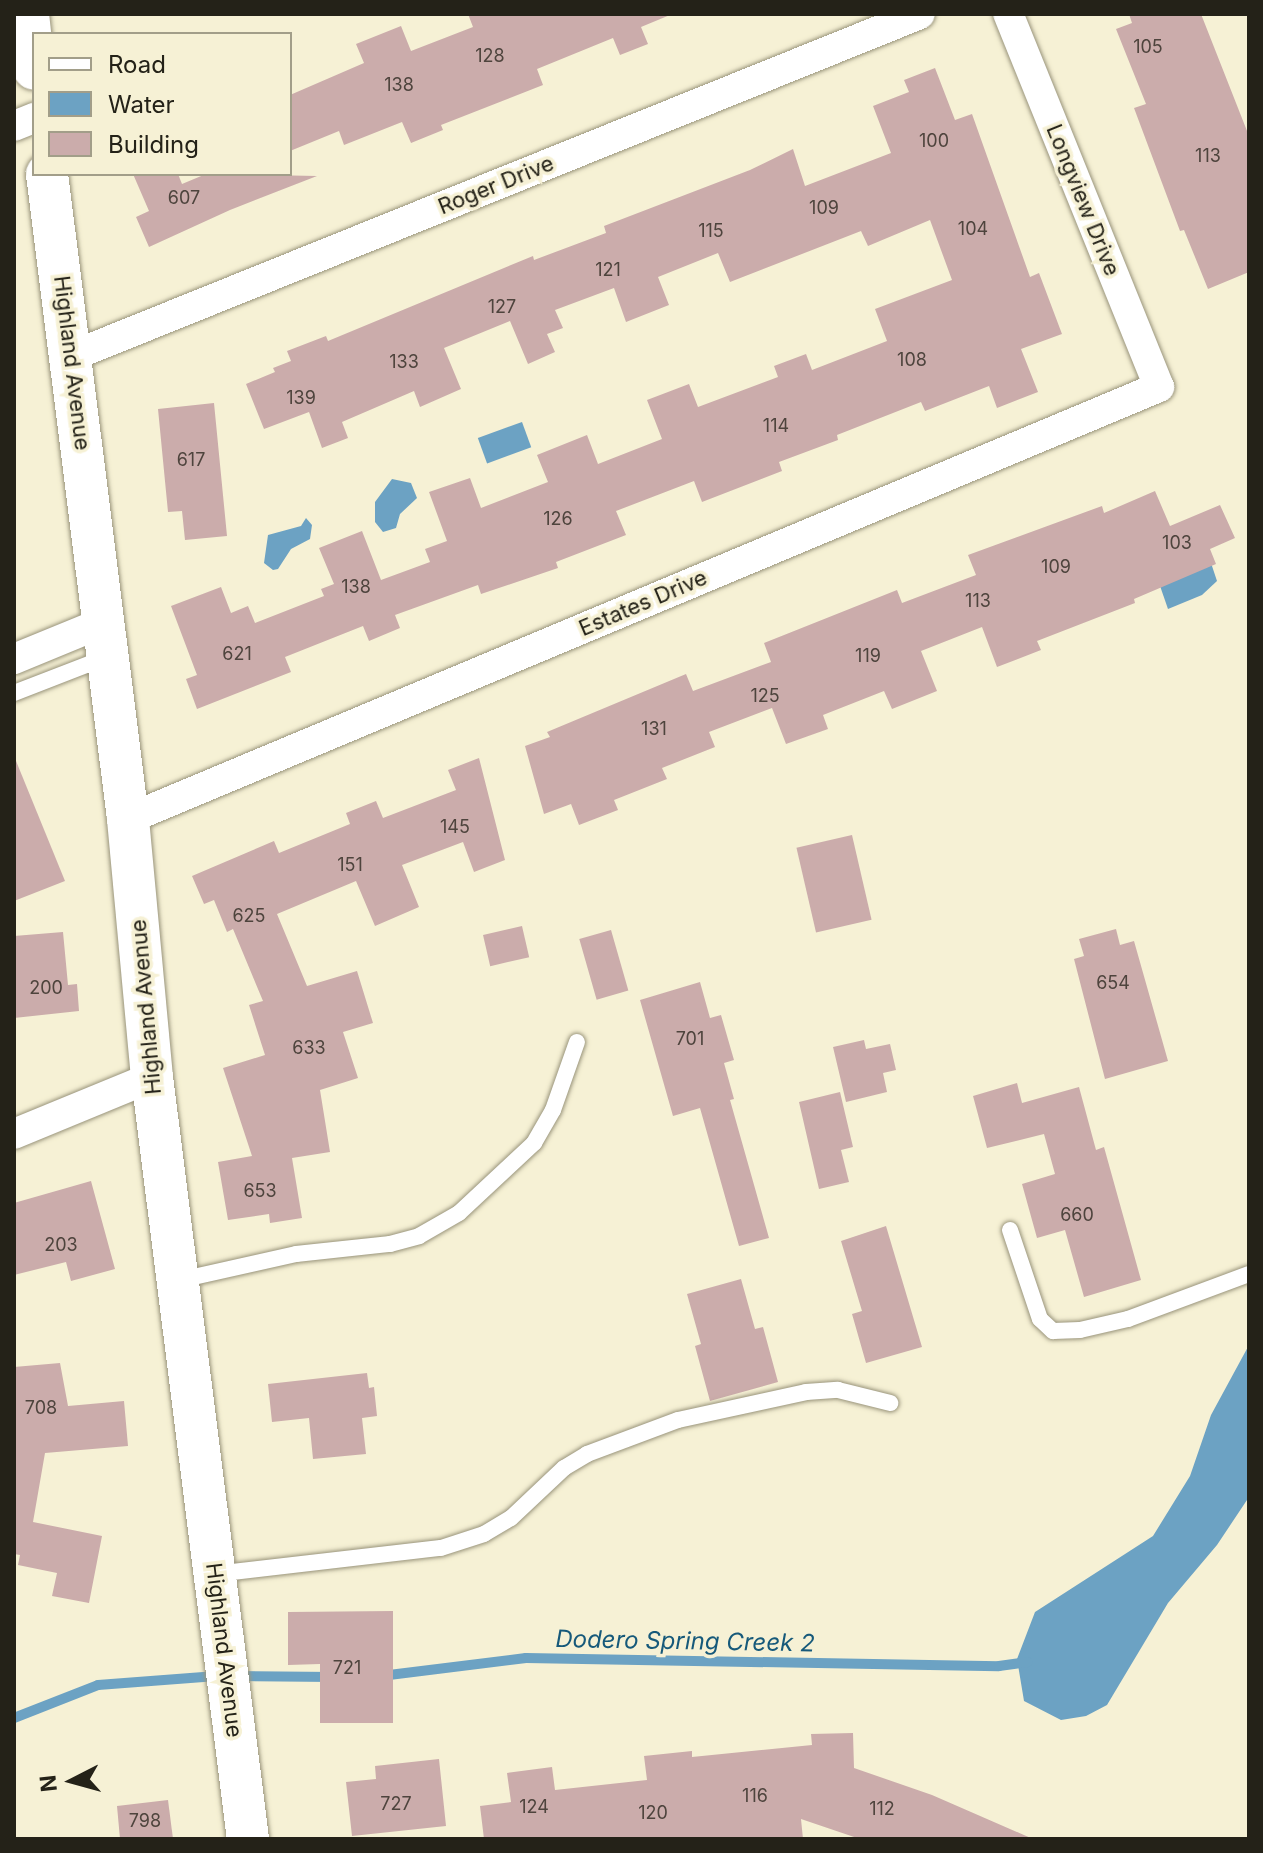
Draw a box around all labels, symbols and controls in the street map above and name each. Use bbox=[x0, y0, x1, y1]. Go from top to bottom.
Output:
legend bbox=[32, 32, 292, 176]
house number: 105 bbox=[1133, 36, 1163, 58]
house number: 128 bbox=[475, 45, 505, 67]
text: Road bbox=[108, 50, 166, 79]
house number: 138 bbox=[384, 74, 414, 96]
text: Water bbox=[108, 90, 175, 119]
street label: Longview Drive bbox=[1041, 120, 1125, 280]
text: Building bbox=[108, 130, 199, 159]
house number: 100 bbox=[919, 130, 949, 152]
house number: 113 bbox=[1195, 145, 1221, 167]
street label: Roger Drive bbox=[434, 150, 558, 220]
house number: 607 bbox=[168, 187, 200, 209]
house number: 109 bbox=[809, 197, 839, 219]
house number: 104 bbox=[958, 218, 988, 240]
house number: 115 bbox=[698, 220, 724, 242]
house number: 121 bbox=[595, 259, 621, 281]
street label: Highland Avenue bbox=[48, 274, 96, 452]
house number: 127 bbox=[488, 296, 516, 318]
house number: 108 bbox=[897, 349, 927, 371]
house number: 133 bbox=[389, 351, 419, 373]
house number: 139 bbox=[286, 387, 316, 409]
house number: 114 bbox=[763, 415, 789, 437]
house number: 617 bbox=[177, 449, 205, 471]
house number: 126 bbox=[543, 508, 573, 530]
house number: 103 bbox=[1162, 532, 1192, 554]
house number: 109 bbox=[1041, 556, 1071, 578]
street label: Estates Drive bbox=[575, 564, 711, 642]
house number: 138 bbox=[341, 576, 371, 598]
house number: 113 bbox=[965, 590, 991, 612]
house number: 621 bbox=[222, 643, 252, 665]
house number: 119 bbox=[855, 645, 881, 667]
house number: 125 bbox=[750, 685, 780, 707]
house number: 131 bbox=[641, 718, 667, 740]
house number: 145 bbox=[440, 816, 470, 838]
house number: 151 bbox=[337, 854, 363, 876]
house number: 625 bbox=[232, 905, 266, 927]
street label: Highland Avenue bbox=[125, 918, 167, 1096]
house number: 654 bbox=[1096, 972, 1130, 994]
house number: 200 bbox=[29, 977, 63, 999]
house number: 701 bbox=[676, 1028, 704, 1050]
house number: 633 bbox=[292, 1037, 326, 1059]
house number: 653 bbox=[243, 1180, 277, 1202]
house number: 660 bbox=[1060, 1204, 1094, 1226]
house number: 203 bbox=[44, 1234, 78, 1256]
house number: 708 bbox=[25, 1397, 57, 1419]
street label: Highland Avenue bbox=[200, 1561, 248, 1739]
water label: Dodero Spring Creek 2 bbox=[555, 1624, 815, 1658]
house number: 721 bbox=[333, 1657, 361, 1679]
north arrow bbox=[32, 1741, 112, 1821]
text: N bbox=[34, 1774, 62, 1793]
house number: 116 bbox=[742, 1785, 768, 1807]
house number: 727 bbox=[380, 1793, 412, 1815]
house number: 124 bbox=[519, 1796, 549, 1818]
house number: 112 bbox=[869, 1798, 895, 1820]
house number: 120 bbox=[638, 1802, 668, 1824]
house number: 798 bbox=[129, 1810, 161, 1832]

